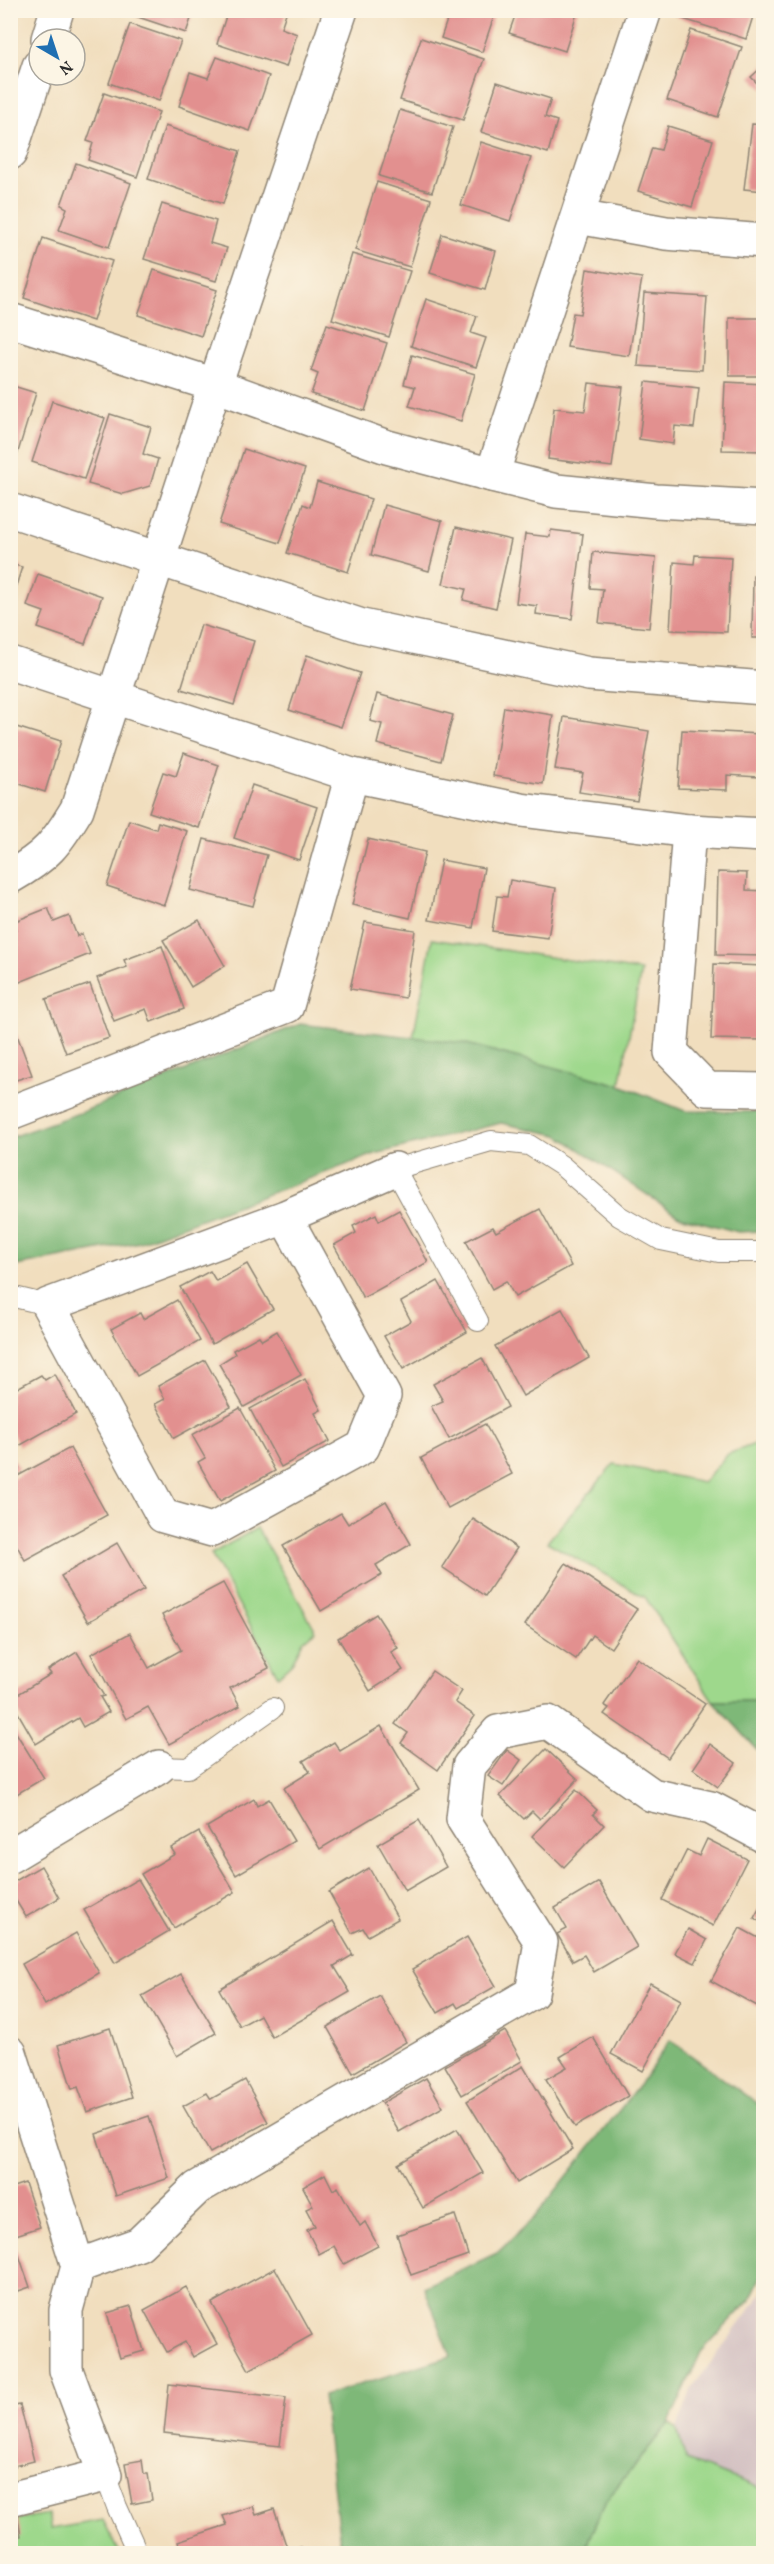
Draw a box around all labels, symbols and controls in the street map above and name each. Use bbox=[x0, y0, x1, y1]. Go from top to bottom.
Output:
north arrow bbox=[27, 27, 87, 87]
text: N bbox=[53, 55, 77, 80]

